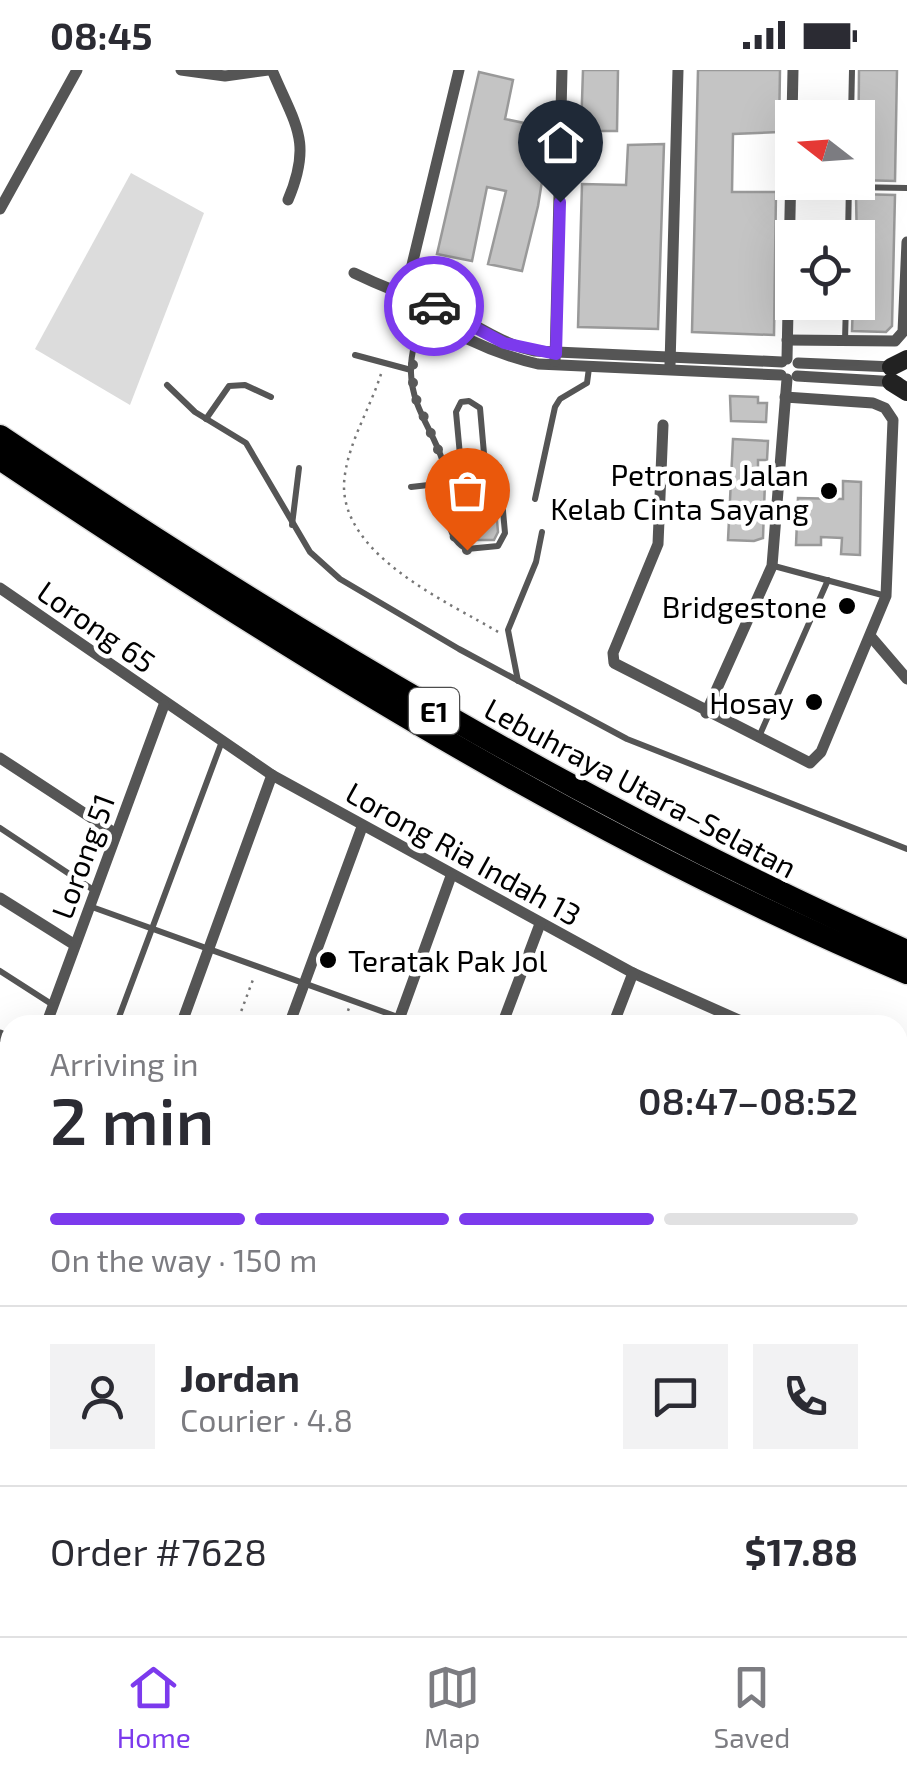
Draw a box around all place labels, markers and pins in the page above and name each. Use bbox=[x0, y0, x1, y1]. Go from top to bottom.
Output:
pin bbox=[518, 100, 603, 203]
pin bbox=[425, 448, 510, 551]
place label: Petronas Jalan Kelab Cinta Sayang bbox=[550, 456, 809, 526]
marker: Petronas Jalan Kelab Cinta Sayang bbox=[818, 480, 840, 502]
place label: Bridgestone bbox=[662, 588, 827, 624]
marker: Bridgestone bbox=[836, 595, 858, 617]
place label: Hosay bbox=[709, 684, 794, 720]
marker: Hosay bbox=[803, 691, 825, 713]
place label: Teratak Pak Jol bbox=[348, 942, 548, 978]
marker: Teratak Pak Jol bbox=[317, 949, 339, 971]

